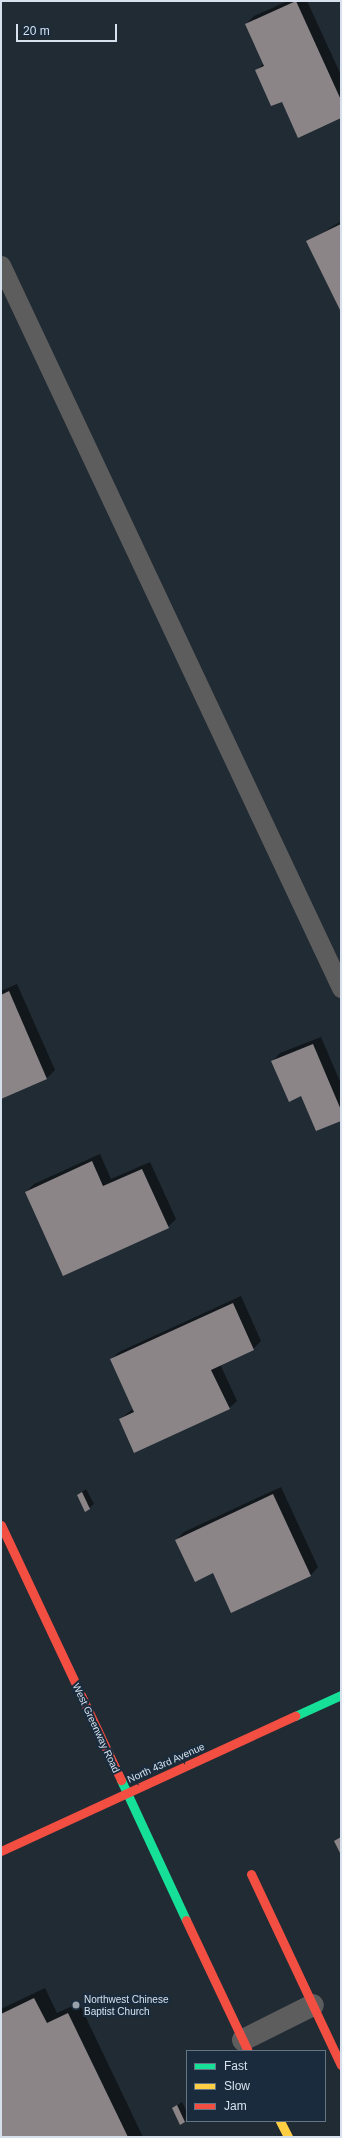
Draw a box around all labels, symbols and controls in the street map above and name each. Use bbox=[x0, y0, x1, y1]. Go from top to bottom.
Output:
scale bar bbox=[18, 16, 119, 42]
text: 20 m bbox=[23, 24, 50, 38]
street label: West Greenway Road bbox=[70, 1681, 122, 1775]
street label: North 43rd Avenue bbox=[125, 1740, 207, 1786]
place label: Northwest Chinese Baptist Church bbox=[84, 1993, 168, 2016]
marker: Northwest Chinese Baptist Church bbox=[71, 2000, 81, 2010]
legend bbox=[186, 2050, 326, 2122]
text: Fast bbox=[224, 2059, 247, 2073]
text: Slow bbox=[224, 2079, 250, 2093]
text: Jam bbox=[224, 2099, 247, 2113]

